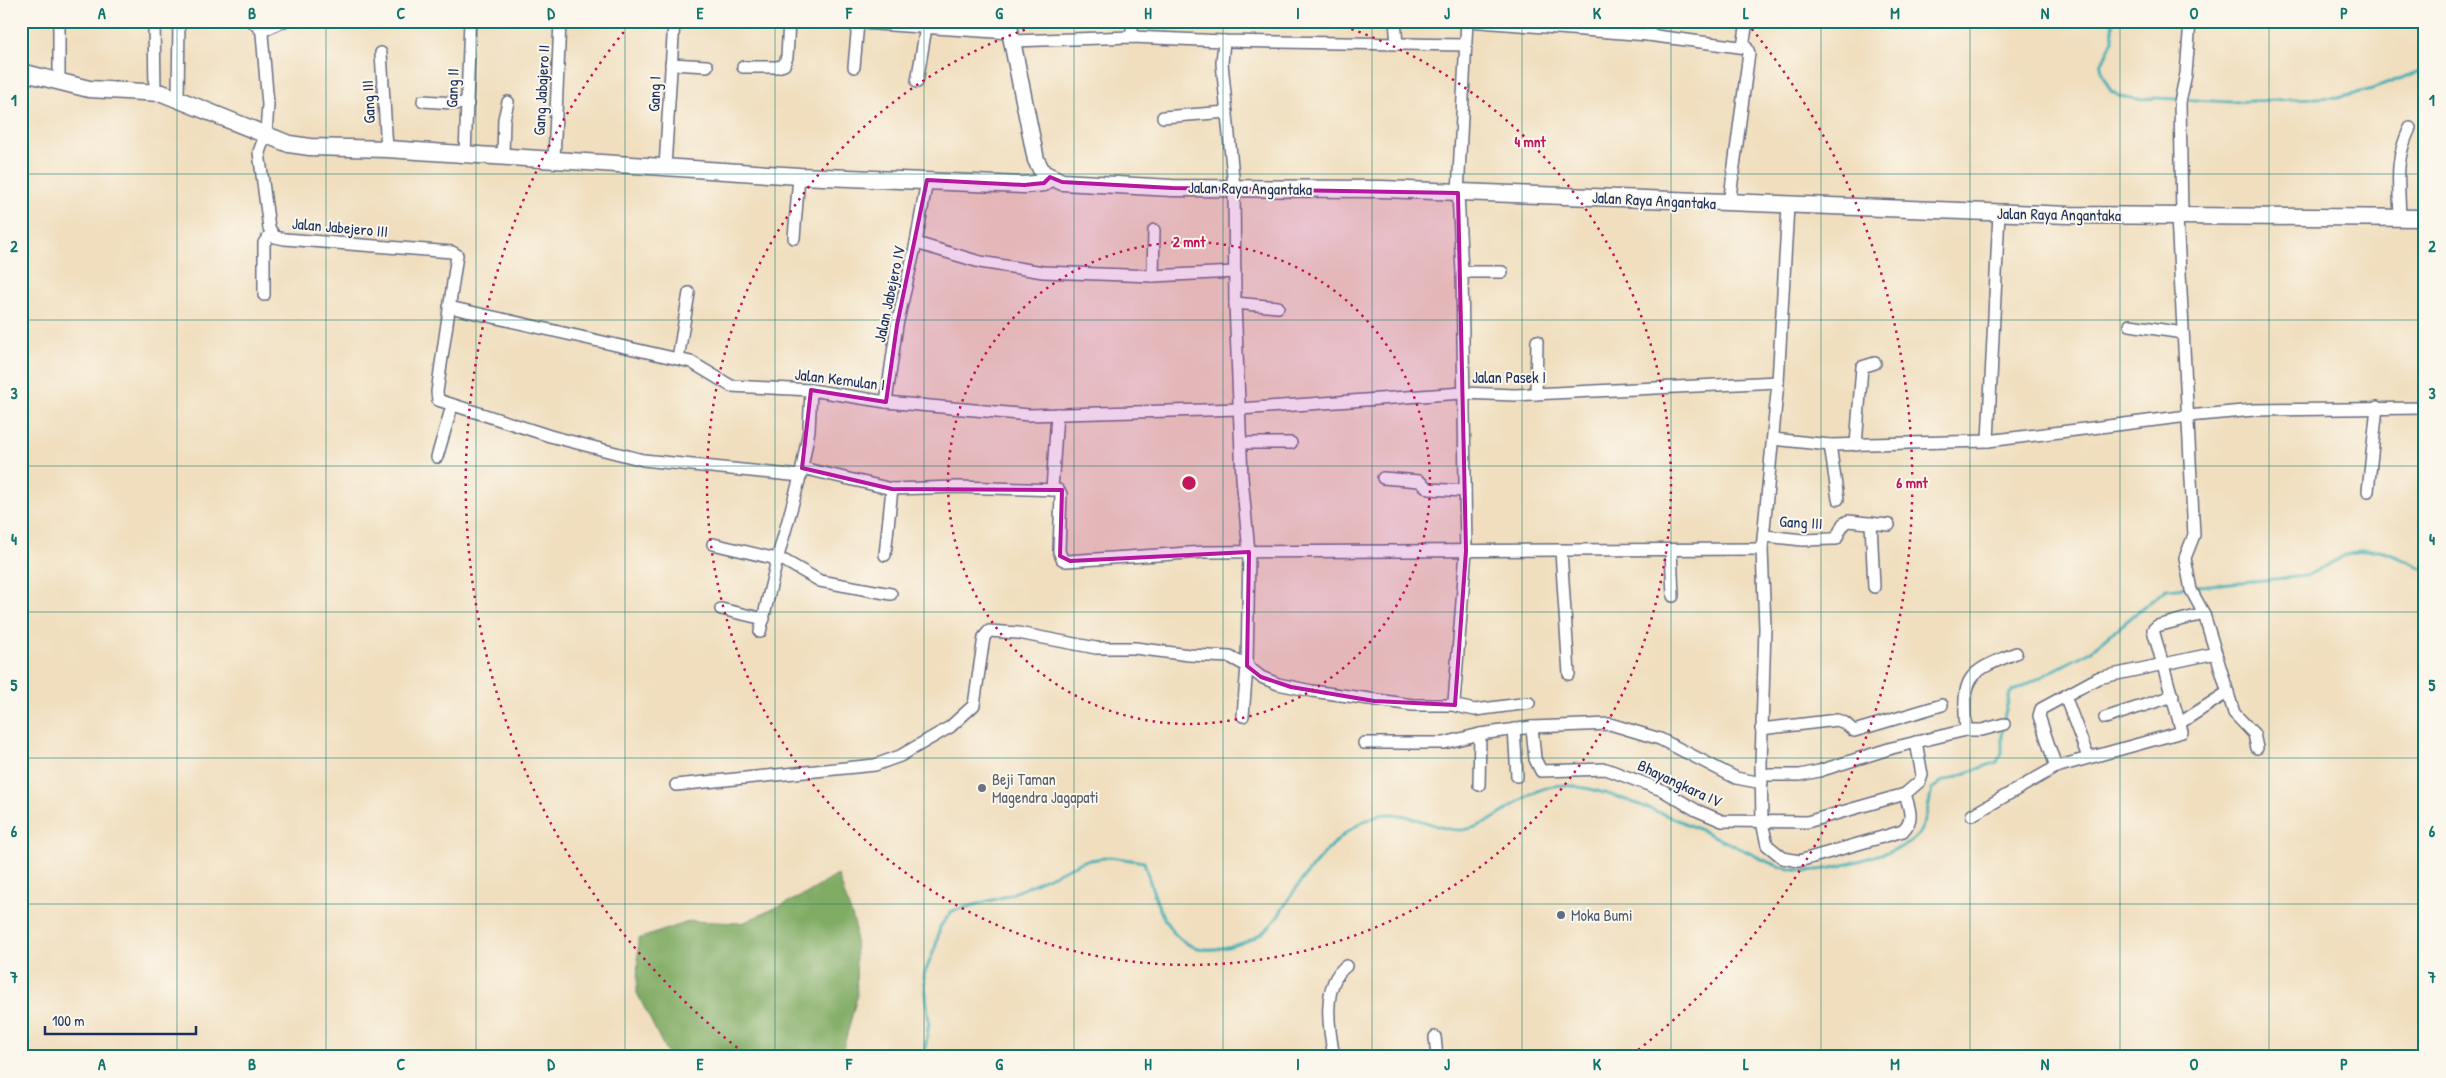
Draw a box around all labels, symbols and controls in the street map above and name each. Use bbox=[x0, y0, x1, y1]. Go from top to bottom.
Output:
text: A bbox=[98, 2, 106, 24]
text: B bbox=[248, 2, 256, 24]
text: C bbox=[397, 2, 406, 24]
text: D bbox=[547, 2, 555, 24]
text: E bbox=[696, 2, 704, 24]
text: F bbox=[845, 2, 853, 24]
text: G bbox=[995, 2, 1003, 24]
text: H bbox=[1144, 2, 1152, 24]
text: I bbox=[1296, 2, 1300, 24]
text: J bbox=[1444, 2, 1450, 24]
text: K bbox=[1593, 2, 1602, 24]
text: L bbox=[1743, 2, 1749, 24]
text: M bbox=[1890, 2, 1900, 24]
text: N bbox=[2041, 2, 2050, 24]
text: O bbox=[2190, 2, 2199, 24]
text: P bbox=[2340, 2, 2348, 24]
street label: Gang Jabajero II bbox=[528, 44, 554, 136]
street label: Gang II bbox=[440, 68, 464, 108]
street label: Gang I bbox=[642, 76, 666, 112]
street label: Gang III bbox=[356, 80, 380, 124]
text: 1 bbox=[11, 89, 17, 111]
text: 1 bbox=[2429, 89, 2435, 111]
text: 4 mnt bbox=[1514, 131, 1546, 152]
street label: Jalan Raya Angantaka bbox=[1188, 176, 1312, 200]
street label: Jalan Raya Angantaka bbox=[1591, 186, 1717, 214]
street label: Jalan Raya Angantaka bbox=[1997, 202, 2121, 226]
street label: Jalan Jabejero III bbox=[291, 212, 389, 242]
text: 2 mnt bbox=[1173, 231, 1206, 252]
text: 2 bbox=[10, 235, 18, 257]
text: 2 bbox=[2428, 235, 2436, 257]
street label: Jalan Jabejero IV bbox=[868, 244, 910, 344]
street label: Jalan Kemulan I bbox=[794, 363, 886, 395]
street label: Jalan Pasek I bbox=[1472, 366, 1546, 388]
text: 3 bbox=[10, 382, 18, 404]
text: 3 bbox=[2428, 382, 2436, 404]
text: 6 mnt bbox=[1896, 472, 1929, 493]
centre of rings bbox=[1180, 474, 1198, 492]
street label: Gang III bbox=[1779, 510, 1823, 534]
text: 4 bbox=[11, 528, 17, 550]
text: 4 bbox=[2429, 528, 2435, 550]
text: 5 bbox=[11, 674, 18, 696]
text: 5 bbox=[2429, 674, 2436, 696]
street label: Bhayangkara IV bbox=[1634, 754, 1726, 812]
place label: Beji Taman Magendra Jagapati bbox=[992, 768, 1099, 808]
marker: Beji Taman Magendra Jagapati bbox=[976, 782, 988, 794]
text: 6 bbox=[11, 820, 18, 842]
text: 6 bbox=[2429, 820, 2436, 842]
place label: Moka Bumi bbox=[1571, 904, 1633, 926]
marker: Moka Bumi bbox=[1555, 909, 1567, 921]
text: 7 bbox=[9, 966, 18, 988]
text: 7 bbox=[2427, 966, 2436, 988]
scale bar bbox=[45, 1003, 196, 1035]
text: 100 m bbox=[52, 1010, 85, 1031]
text: A bbox=[98, 1053, 106, 1075]
text: B bbox=[248, 1053, 256, 1075]
text: C bbox=[397, 1053, 406, 1075]
text: D bbox=[547, 1053, 555, 1075]
text: E bbox=[696, 1053, 704, 1075]
text: F bbox=[845, 1053, 853, 1075]
text: G bbox=[995, 1053, 1003, 1075]
text: H bbox=[1144, 1053, 1152, 1075]
text: I bbox=[1296, 1053, 1300, 1075]
text: J bbox=[1444, 1053, 1450, 1075]
text: K bbox=[1593, 1053, 1602, 1075]
text: L bbox=[1743, 1053, 1749, 1075]
text: M bbox=[1890, 1053, 1900, 1075]
text: N bbox=[2041, 1053, 2050, 1075]
text: O bbox=[2190, 1053, 2199, 1075]
text: P bbox=[2340, 1053, 2348, 1075]

